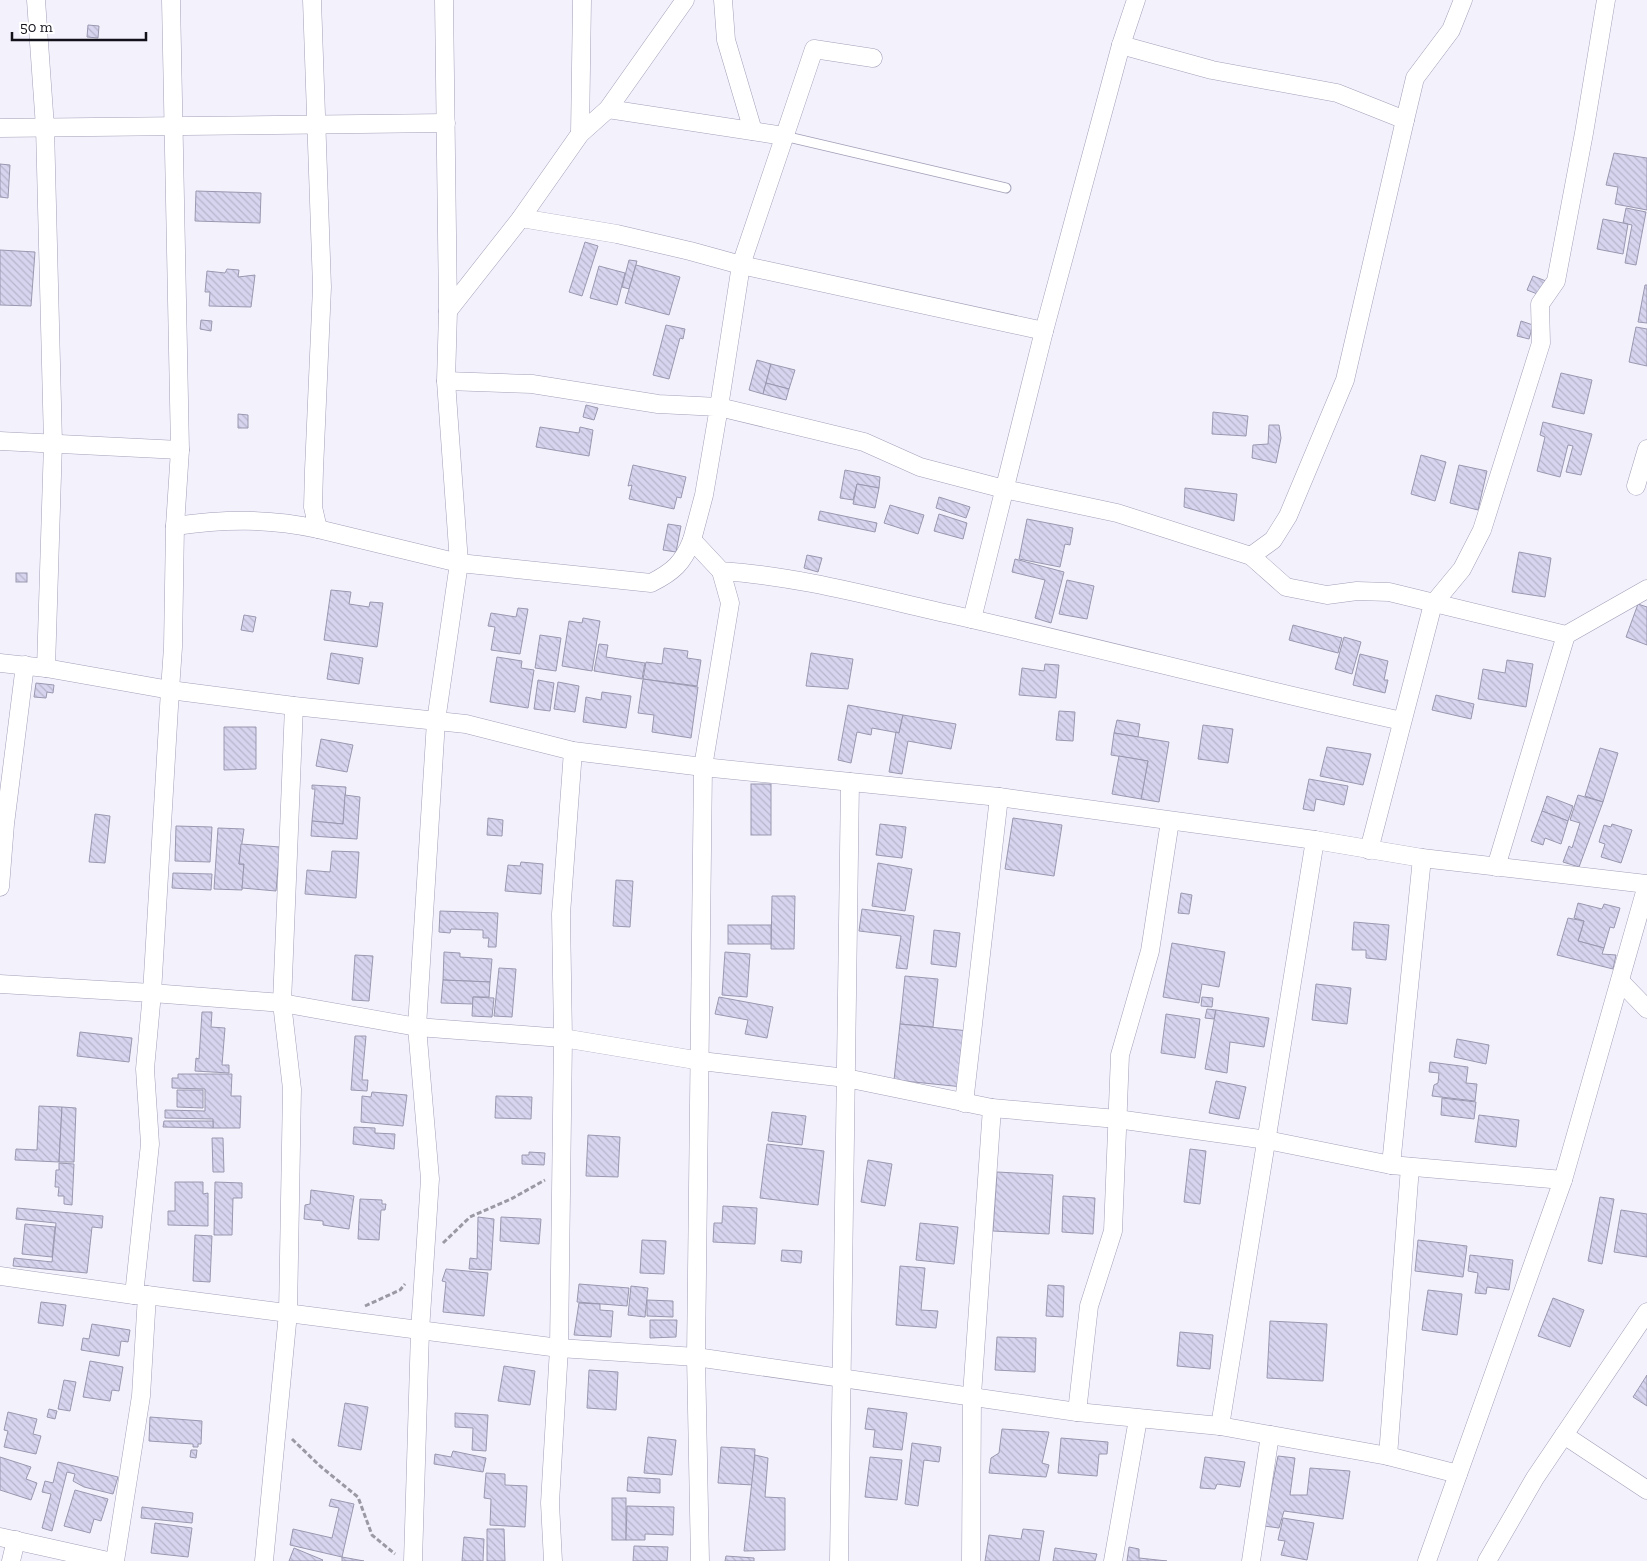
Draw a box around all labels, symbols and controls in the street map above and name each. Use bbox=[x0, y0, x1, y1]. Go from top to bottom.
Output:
scale bar bbox=[12, 10, 146, 42]
text: 50 m bbox=[20, 18, 53, 36]

